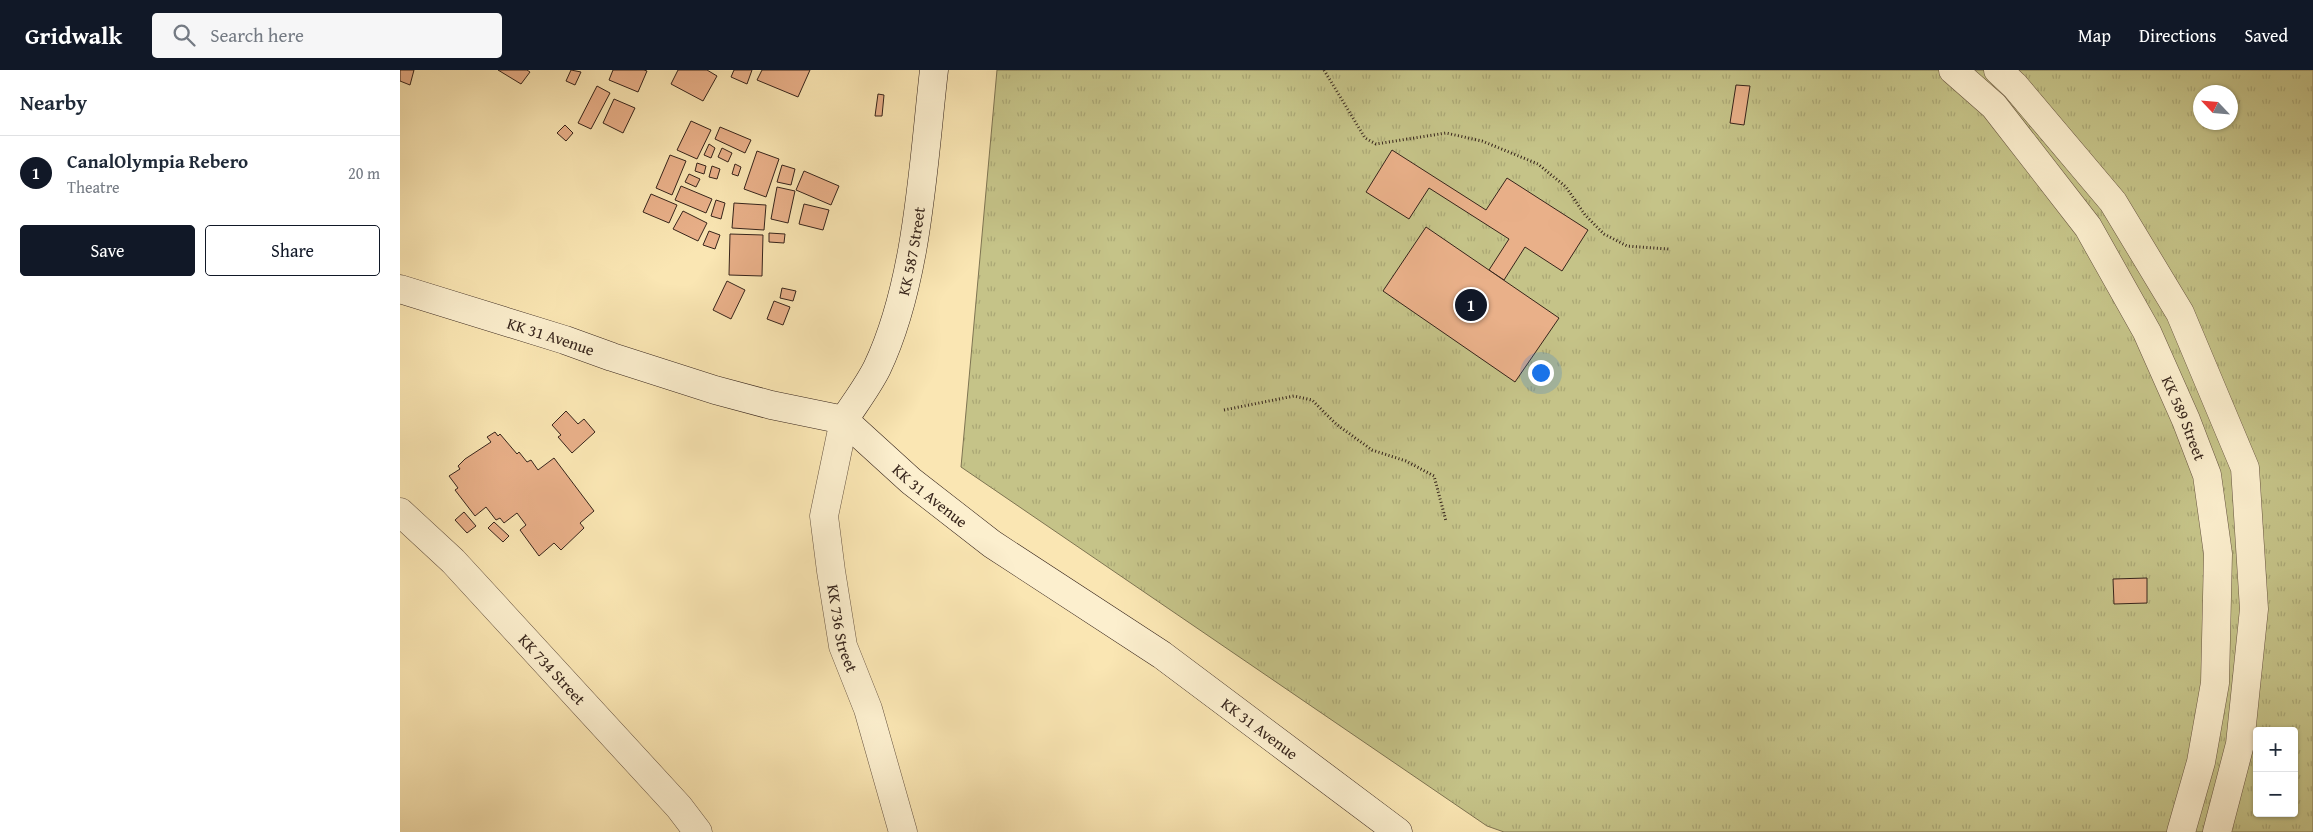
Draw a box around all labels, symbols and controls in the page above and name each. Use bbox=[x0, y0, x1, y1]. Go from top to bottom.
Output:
search box bbox=[152, 13, 502, 58]
text: Gridwalk bbox=[25, 18, 122, 53]
icon: search bbox=[170, 21, 198, 49]
text: Search here bbox=[210, 21, 304, 49]
text: Map bbox=[2078, 22, 2111, 49]
text: Directions bbox=[2139, 22, 2216, 49]
text: Saved bbox=[2244, 22, 2288, 49]
north arrow bbox=[2193, 85, 2238, 130]
text: Nearby bbox=[20, 87, 87, 118]
text: CanalOlympia Rebero bbox=[67, 147, 248, 175]
text: 1 bbox=[32, 161, 40, 185]
text: 20 m bbox=[348, 161, 380, 185]
text: Theatre bbox=[67, 175, 120, 199]
street label: KK 587 Street bbox=[891, 205, 931, 298]
button: Save bbox=[20, 225, 195, 276]
button: Share bbox=[205, 225, 380, 276]
pin: 1 bbox=[1455, 286, 1487, 324]
street label: KK 31 Avenue bbox=[504, 311, 598, 362]
your location bbox=[1528, 360, 1554, 386]
street label: KK 589 Street bbox=[2156, 372, 2212, 464]
street label: KK 31 Avenue bbox=[887, 458, 973, 533]
street label: KK 736 Street bbox=[821, 583, 864, 676]
street label: KK 734 Street bbox=[513, 628, 592, 710]
street label: KK 31 Avenue bbox=[1216, 692, 1303, 765]
map controls bbox=[2253, 727, 2298, 817]
button: + bbox=[2253, 727, 2298, 772]
button: − bbox=[2253, 772, 2298, 817]

